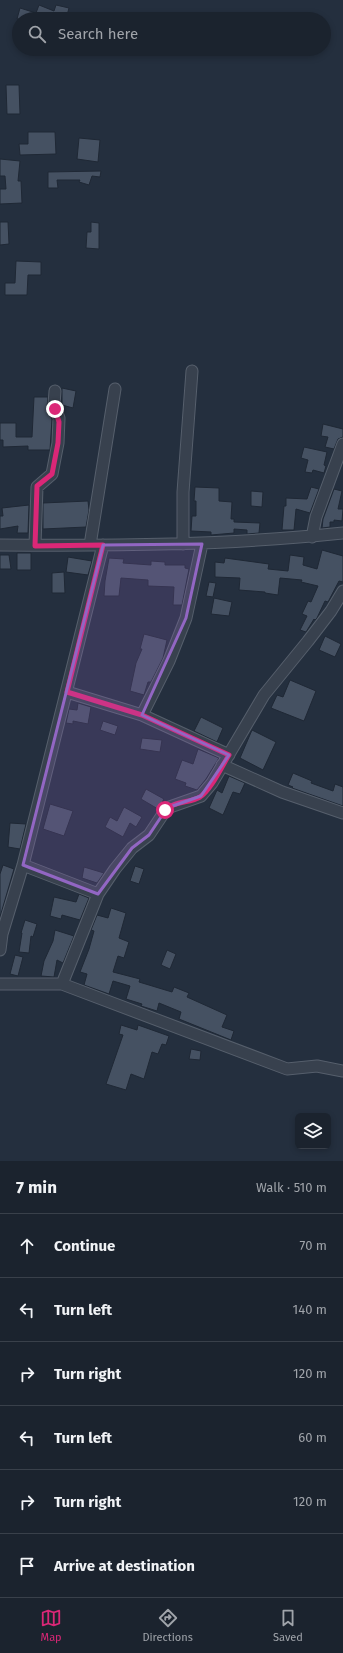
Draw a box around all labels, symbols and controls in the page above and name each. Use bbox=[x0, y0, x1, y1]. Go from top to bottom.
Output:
search box bbox=[12, 12, 331, 56]
icon: search bbox=[26, 23, 48, 45]
text: Search here bbox=[58, 25, 138, 43]
route end bbox=[46, 400, 64, 418]
route start bbox=[156, 801, 174, 819]
map controls bbox=[295, 1113, 331, 1149]
button: layers bbox=[295, 1113, 331, 1149]
text: 7 min bbox=[16, 1177, 57, 1198]
text: Walk · 510 m bbox=[256, 1180, 327, 1195]
icon: ahead bbox=[16, 1235, 38, 1257]
text: Continue bbox=[54, 1237, 115, 1255]
text: 70 m bbox=[300, 1238, 327, 1253]
icon: left bbox=[16, 1299, 38, 1321]
text: Turn left bbox=[54, 1301, 112, 1319]
text: 140 m bbox=[293, 1302, 327, 1317]
icon: right bbox=[16, 1363, 38, 1385]
text: Turn right bbox=[54, 1365, 121, 1383]
text: 120 m bbox=[293, 1366, 327, 1381]
icon: left bbox=[16, 1427, 38, 1449]
text: Turn left bbox=[54, 1429, 112, 1447]
text: 60 m bbox=[298, 1430, 327, 1445]
icon: right bbox=[16, 1491, 38, 1513]
text: Turn right bbox=[54, 1493, 121, 1511]
text: 120 m bbox=[293, 1494, 327, 1509]
icon: arrive bbox=[16, 1555, 38, 1577]
text: Arrive at destination bbox=[54, 1557, 195, 1575]
tab: Map bbox=[40, 1607, 62, 1644]
tab: Directions bbox=[142, 1607, 193, 1644]
tab: Saved bbox=[273, 1607, 303, 1644]

